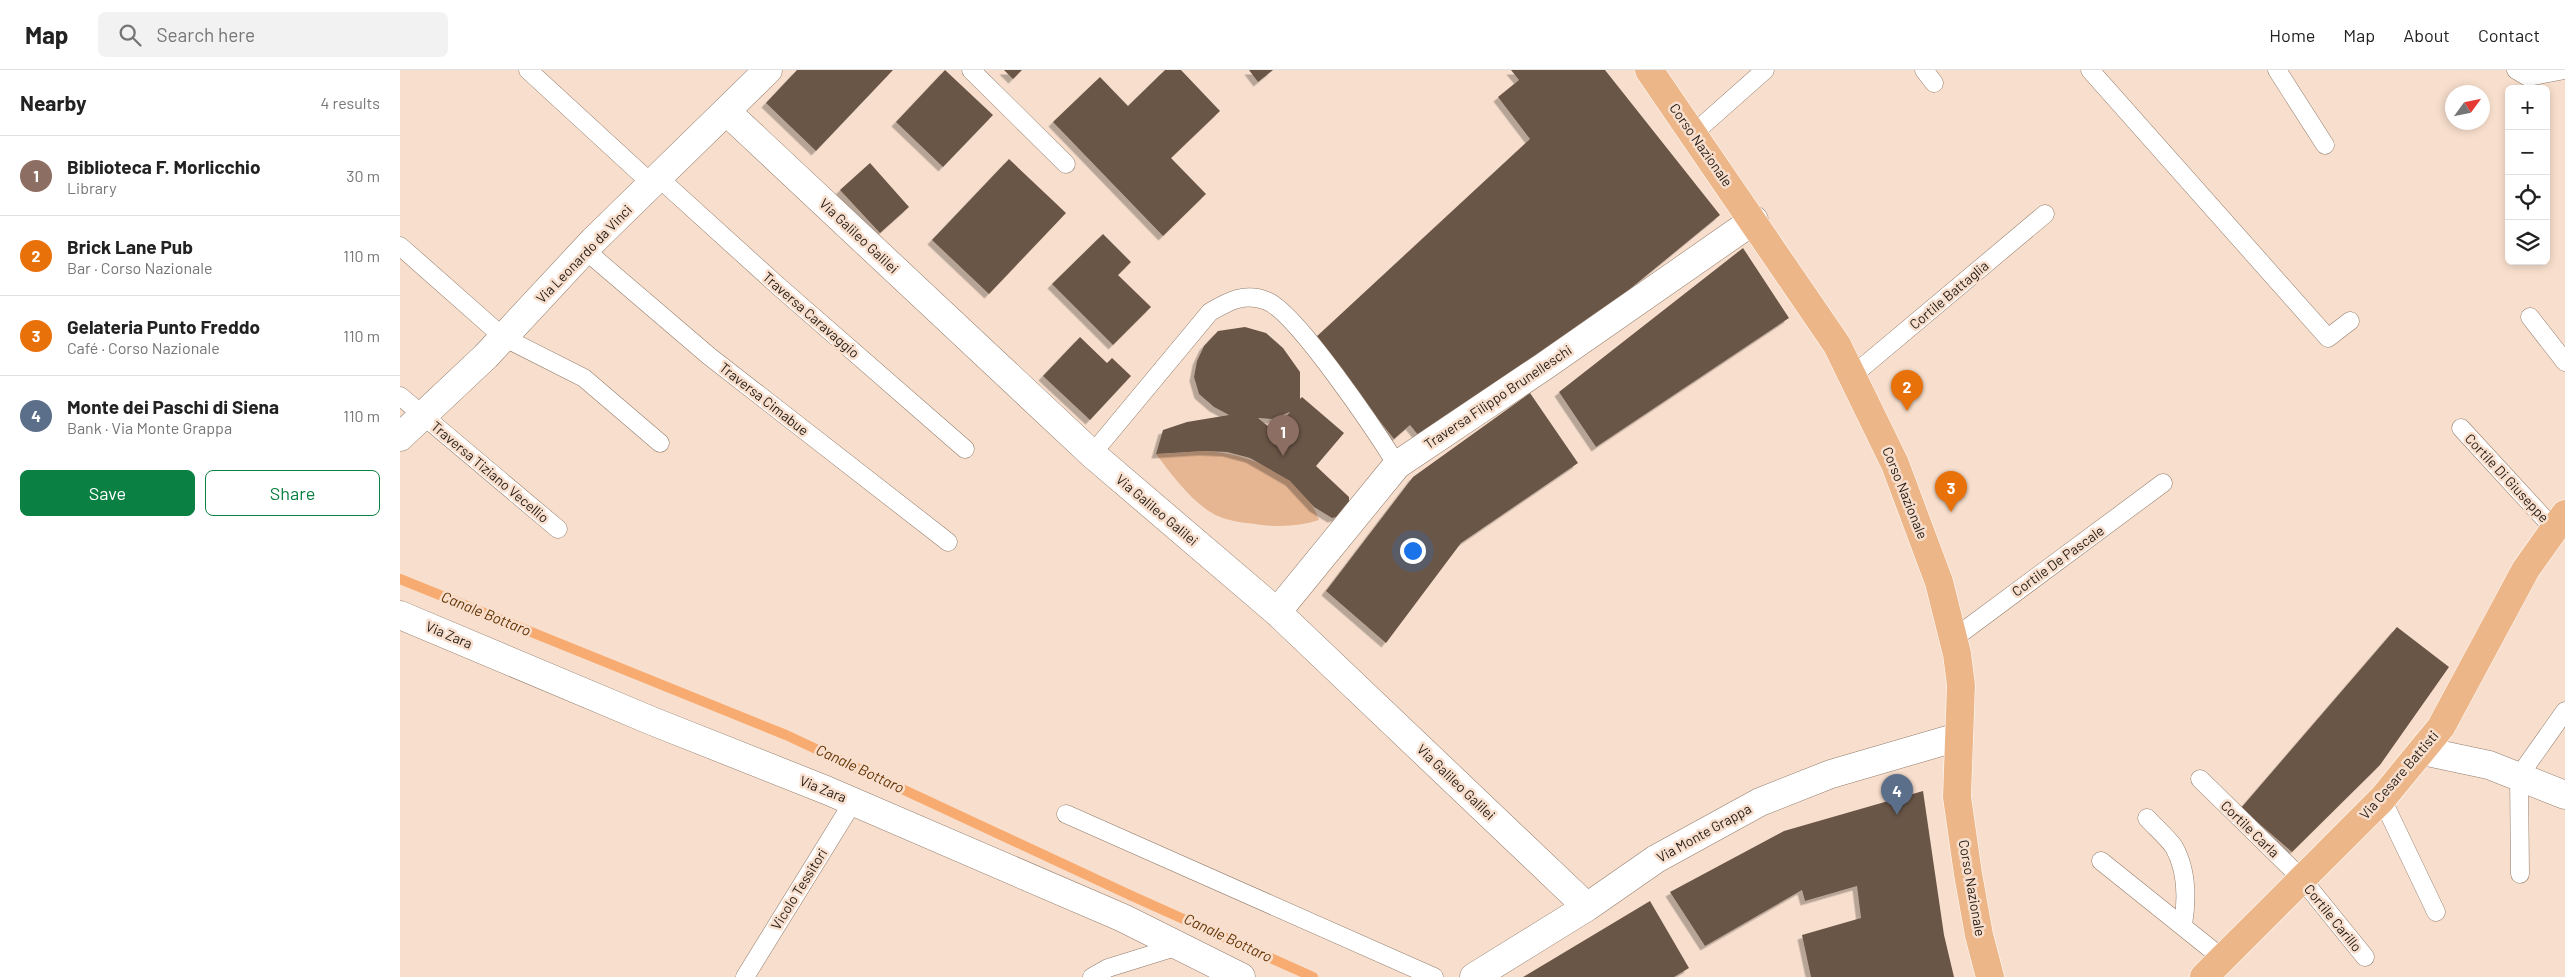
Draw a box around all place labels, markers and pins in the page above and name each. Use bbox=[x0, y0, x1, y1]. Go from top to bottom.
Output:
pin: 2 bbox=[1891, 370, 1923, 411]
pin: 1 bbox=[1267, 415, 1299, 456]
pin: 3 bbox=[1935, 471, 1967, 512]
pin: 4 bbox=[1881, 774, 1913, 815]

